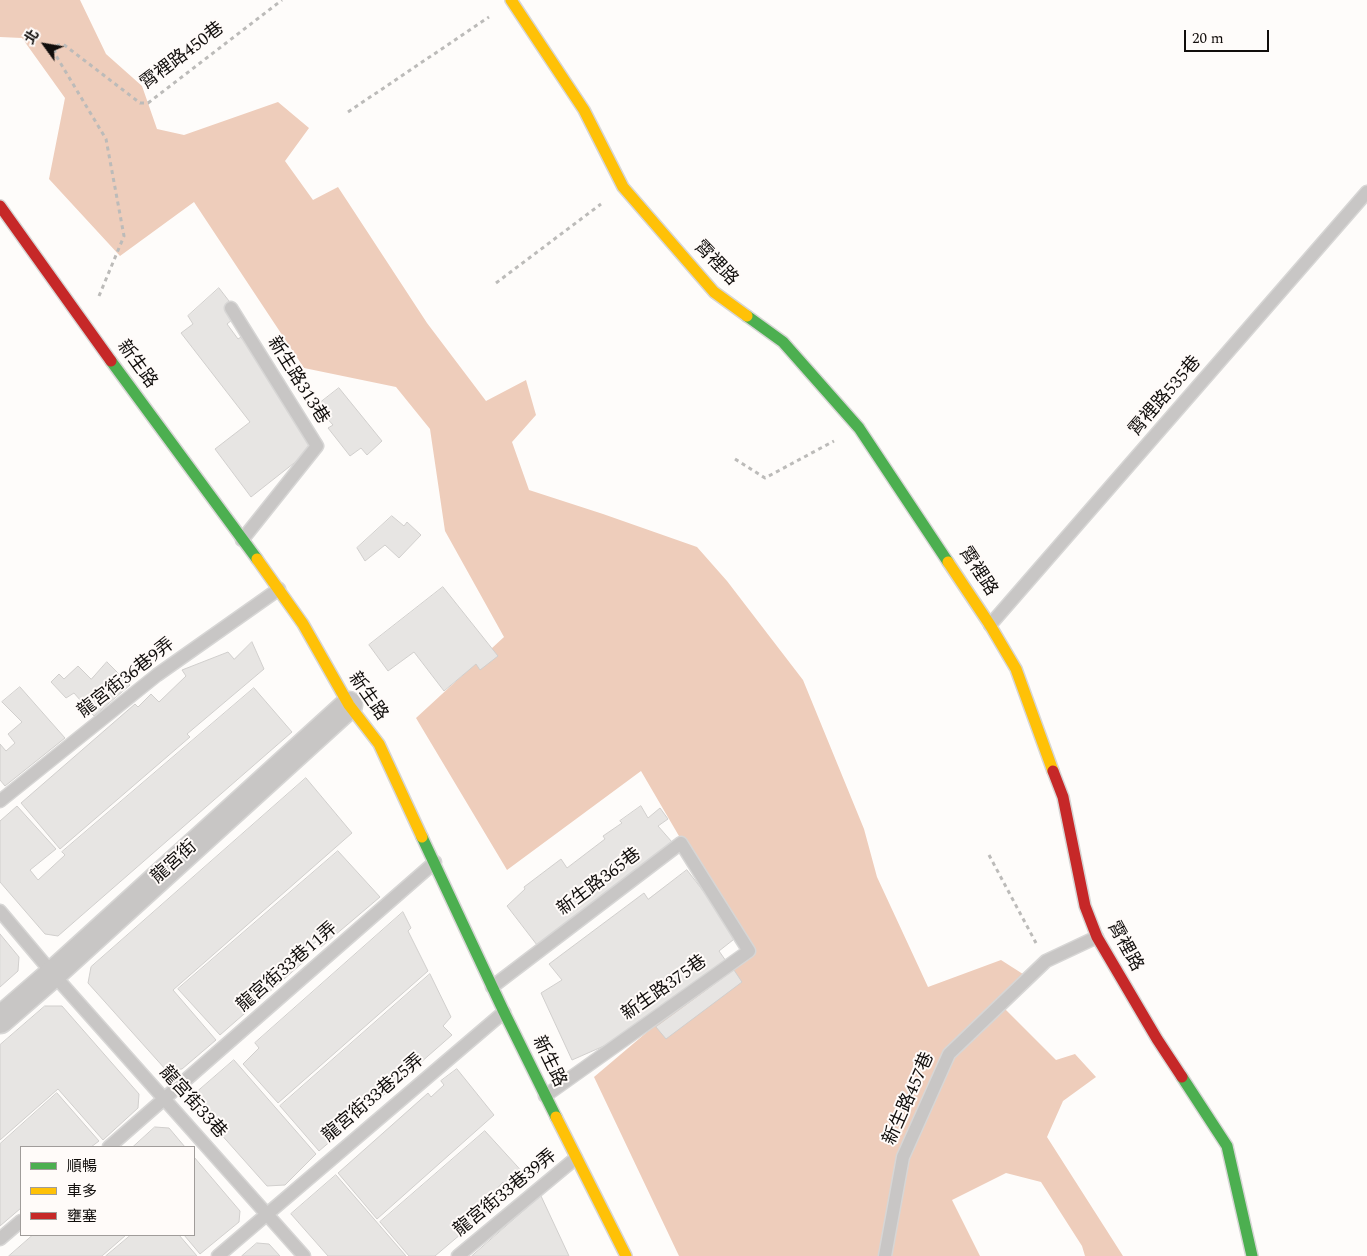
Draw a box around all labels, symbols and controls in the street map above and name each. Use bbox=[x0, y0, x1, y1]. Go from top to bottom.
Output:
street label: 霄裡路450巷 bbox=[137, 19, 229, 95]
north arrow bbox=[20, 20, 70, 70]
scale bar bbox=[1187, 20, 1272, 52]
text: 北 bbox=[19, 25, 44, 48]
text: 20 m bbox=[1192, 27, 1224, 50]
street label: 霄裡路 bbox=[688, 237, 742, 291]
street label: 新生路313巷 bbox=[262, 333, 332, 429]
street label: 新生路 bbox=[111, 337, 161, 393]
street label: 霄裡路535巷 bbox=[1125, 353, 1207, 441]
street label: 霄裡路 bbox=[953, 543, 1001, 601]
street label: 龍宮街36巷9弄 bbox=[74, 634, 180, 724]
street label: 新生路 bbox=[343, 669, 391, 725]
street label: 龍宮街 bbox=[148, 837, 202, 889]
street label: 新生路365巷 bbox=[554, 845, 646, 921]
street label: 霄裡路 bbox=[1101, 918, 1147, 976]
street label: 龍宮街33巷11弄 bbox=[233, 919, 343, 1017]
street label: 新生路375巷 bbox=[618, 952, 712, 1026]
street label: 新生路 bbox=[526, 1033, 570, 1091]
street label: 新生路457巷 bbox=[880, 1049, 940, 1149]
street label: 龍宮街33巷25弄 bbox=[319, 1050, 429, 1148]
street label: 龍宮街33巷 bbox=[154, 1062, 230, 1144]
legend bbox=[20, 1146, 195, 1236]
street label: 龍宮街33巷39弄 bbox=[450, 1146, 562, 1242]
text: 順暢 bbox=[67, 1155, 97, 1178]
text: 車多 bbox=[67, 1180, 97, 1203]
text: 壅塞 bbox=[67, 1205, 97, 1228]

